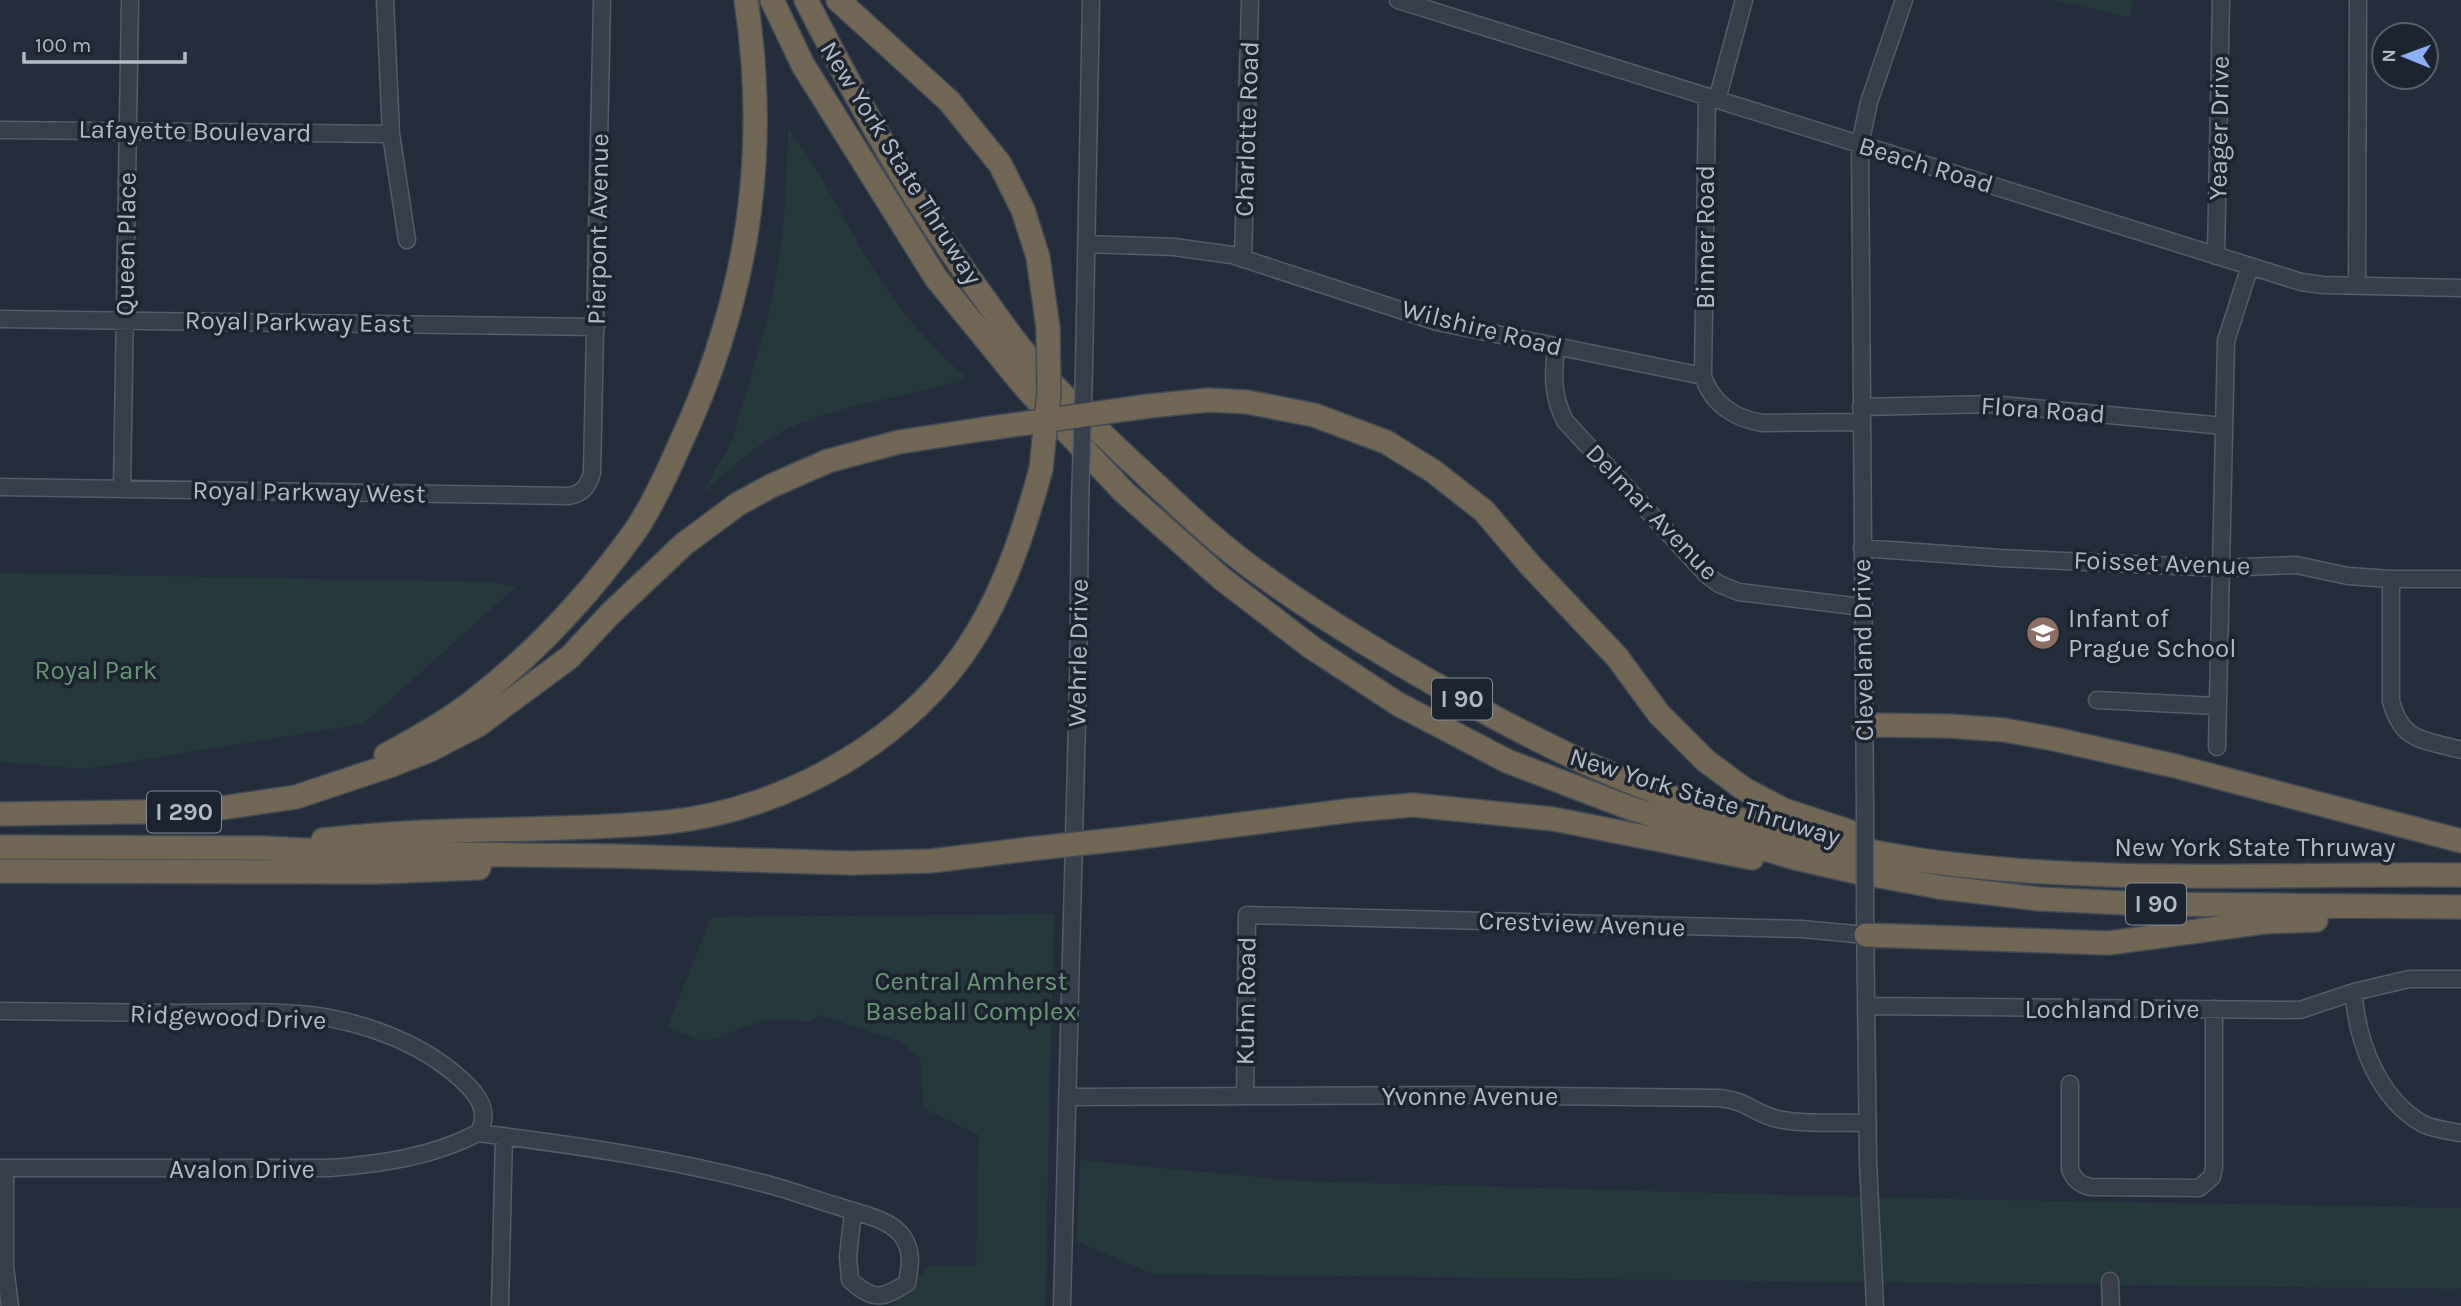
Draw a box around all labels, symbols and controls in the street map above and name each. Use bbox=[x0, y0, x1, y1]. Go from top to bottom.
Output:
scale bar bbox=[24, 21, 186, 65]
north arrow bbox=[2370, 21, 2440, 91]
text: 100 m bbox=[35, 33, 92, 57]
street label: New York State Thruway bbox=[813, 35, 989, 291]
street label: Charlotte Road bbox=[1228, 41, 1266, 217]
text: N bbox=[2378, 49, 2400, 63]
street label: Yeager Drive bbox=[2202, 55, 2236, 201]
street label: Lafayette Boulevard bbox=[78, 113, 312, 149]
street label: Beach Road bbox=[1855, 130, 1997, 200]
street label: Pierpont Avenue bbox=[581, 133, 615, 325]
street label: Binner Road bbox=[1690, 165, 1721, 309]
street label: Queen Place bbox=[109, 172, 143, 316]
street label: Wilshire Road bbox=[1399, 293, 1565, 363]
street label: Royal Parkway East bbox=[184, 305, 412, 339]
street label: Flora Road bbox=[1980, 390, 2106, 430]
street label: Delmar Avenue bbox=[1579, 437, 1725, 587]
street label: Royal Parkway West bbox=[192, 474, 426, 510]
street label: Foisset Avenue bbox=[2073, 544, 2251, 582]
street label: Cleveland Drive bbox=[1846, 558, 1880, 742]
street label: Wehrle Drive bbox=[1061, 579, 1095, 727]
place label: Infant of Prague School bbox=[2068, 603, 2237, 664]
school or university icon: Infant of Prague School bbox=[2024, 614, 2062, 652]
park label: Royal Park bbox=[35, 655, 157, 686]
road number: I 90 bbox=[1432, 678, 1492, 720]
street label: New York State Thruway bbox=[1566, 741, 1844, 853]
road number: I 290 bbox=[147, 792, 221, 832]
street label: New York State Thruway bbox=[2114, 832, 2396, 863]
road number: I 90 bbox=[2126, 884, 2186, 924]
street label: Crestview Avenue bbox=[1478, 905, 1686, 943]
street label: Kuhn Road bbox=[1229, 936, 1263, 1066]
park label: Central Amherst Baseball Complex bbox=[865, 966, 1077, 1027]
street label: Lochland Drive bbox=[2024, 994, 2200, 1025]
street label: Ridgewood Drive bbox=[129, 998, 327, 1036]
street label: Yvonne Avenue bbox=[1382, 1081, 1558, 1112]
street label: Avalon Drive bbox=[169, 1154, 315, 1185]

